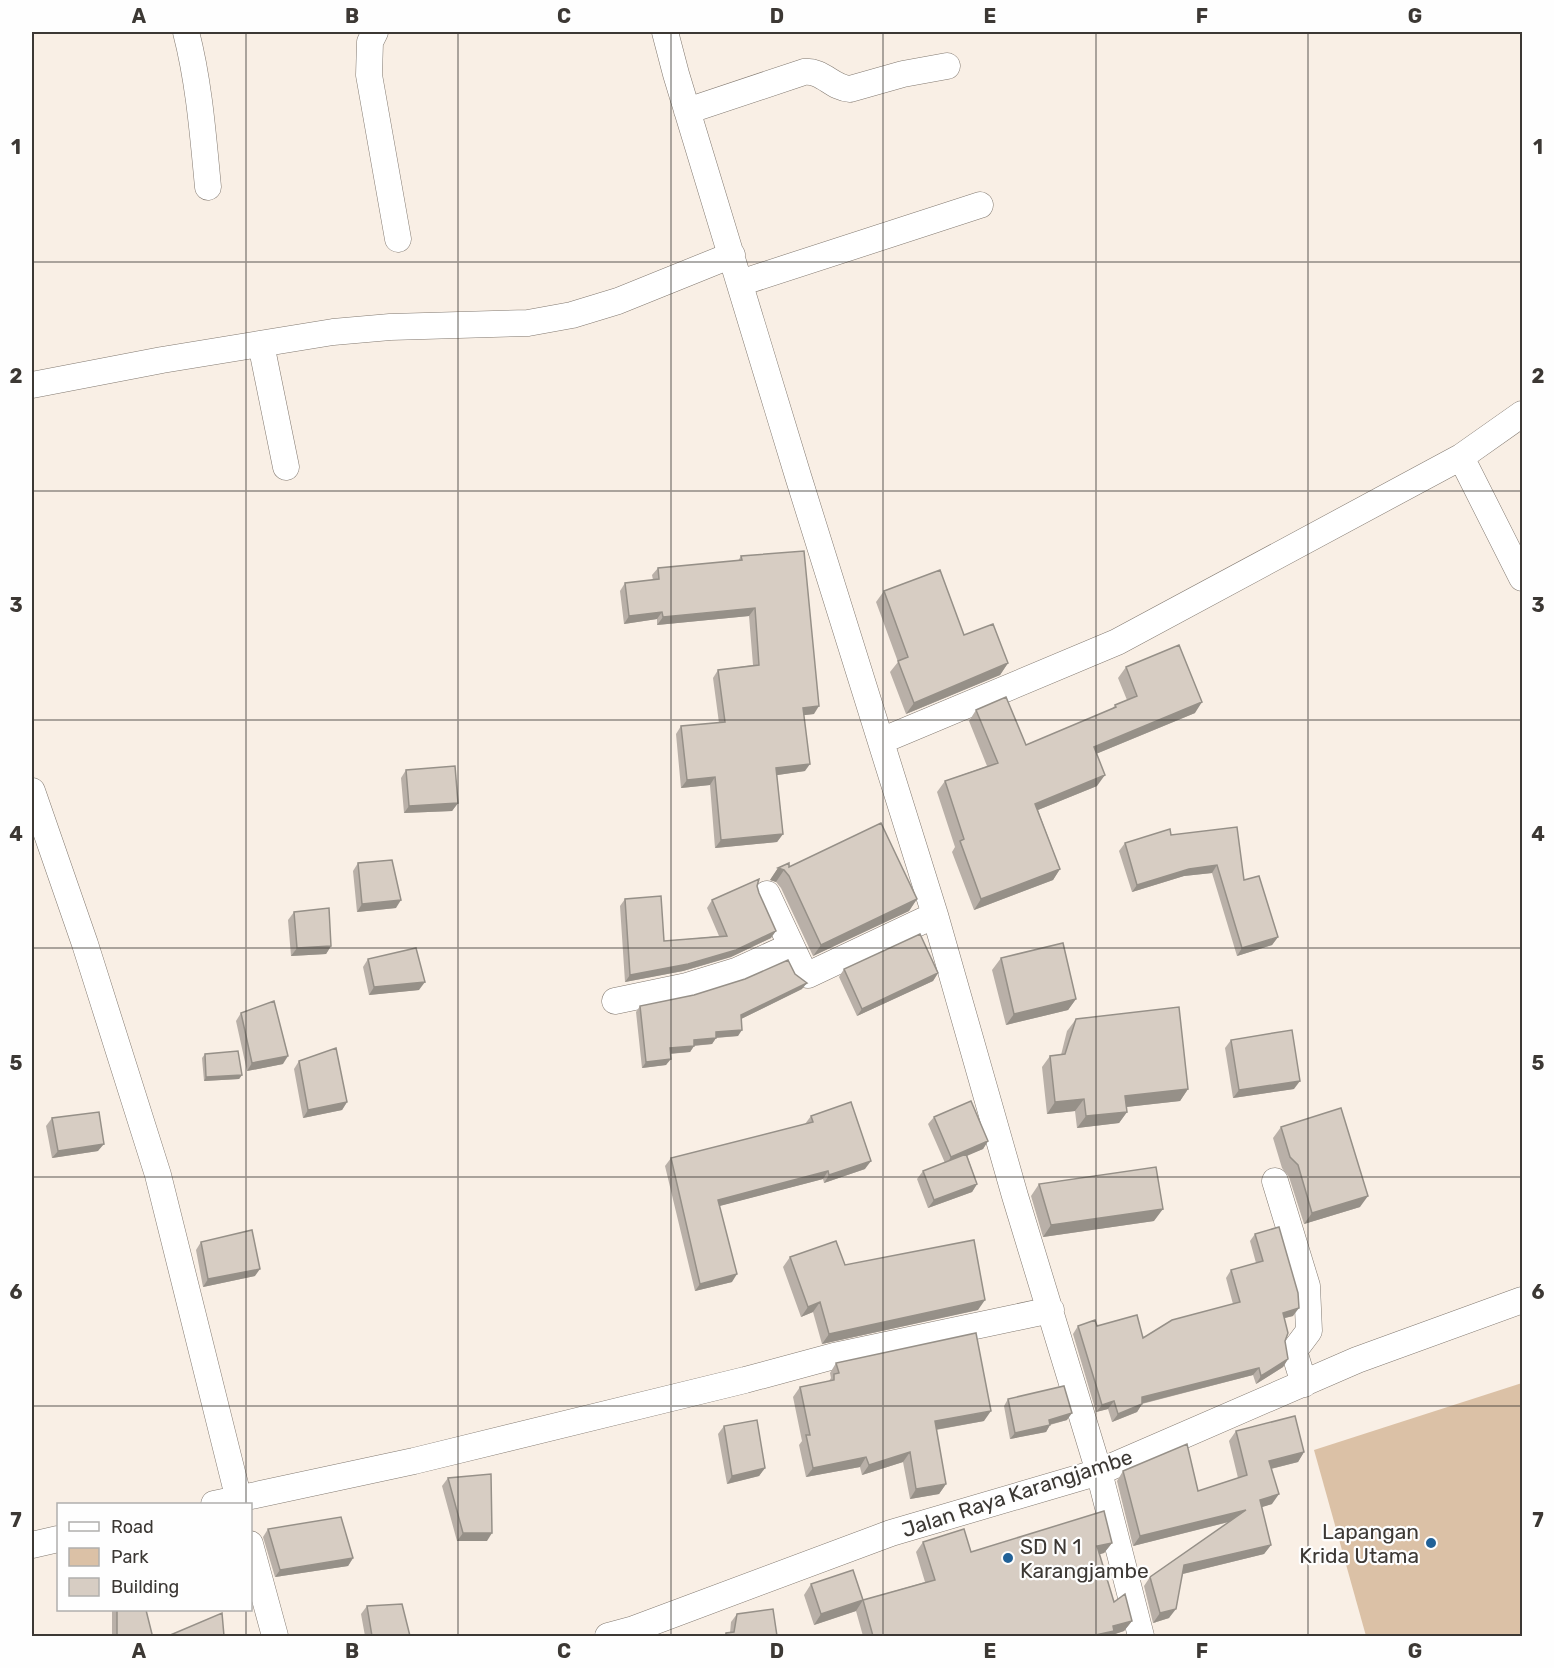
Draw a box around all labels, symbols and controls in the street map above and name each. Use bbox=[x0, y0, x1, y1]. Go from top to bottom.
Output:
text: A bbox=[132, 4, 147, 28]
text: B bbox=[345, 4, 359, 28]
text: C bbox=[557, 4, 571, 28]
text: D bbox=[770, 4, 784, 28]
text: E bbox=[984, 4, 996, 28]
text: F bbox=[1196, 4, 1208, 28]
text: G bbox=[1408, 4, 1422, 28]
text: 1 bbox=[11, 135, 21, 159]
text: 1 bbox=[1533, 135, 1543, 159]
text: 2 bbox=[10, 364, 23, 388]
text: 2 bbox=[1532, 364, 1545, 388]
text: 3 bbox=[9, 593, 23, 617]
text: 3 bbox=[1531, 593, 1545, 617]
text: 4 bbox=[9, 822, 23, 846]
text: 4 bbox=[1531, 822, 1545, 846]
text: 5 bbox=[10, 1051, 23, 1075]
text: 5 bbox=[1532, 1051, 1545, 1075]
text: 6 bbox=[9, 1280, 23, 1304]
text: 6 bbox=[1531, 1280, 1545, 1304]
street label: Jalan Raya Karangjambe bbox=[898, 1444, 1136, 1542]
legend bbox=[57, 1503, 252, 1611]
text: 7 bbox=[10, 1508, 22, 1532]
text: 7 bbox=[1532, 1508, 1544, 1532]
text: Road bbox=[111, 1516, 154, 1538]
place label: Lapangan Krida Utama bbox=[1299, 1519, 1419, 1568]
place label: SD N 1 Karangjambe bbox=[1020, 1534, 1149, 1583]
marker: Lapangan Krida Utama bbox=[1424, 1536, 1438, 1550]
text: Park bbox=[111, 1546, 149, 1568]
marker: SD N 1 Karangjambe bbox=[1001, 1551, 1015, 1565]
text: Building bbox=[111, 1576, 179, 1598]
text: A bbox=[132, 1639, 147, 1663]
text: B bbox=[345, 1639, 359, 1663]
text: C bbox=[557, 1639, 571, 1663]
text: D bbox=[770, 1639, 784, 1663]
text: E bbox=[984, 1639, 996, 1663]
text: F bbox=[1196, 1639, 1208, 1663]
text: G bbox=[1408, 1639, 1422, 1663]

